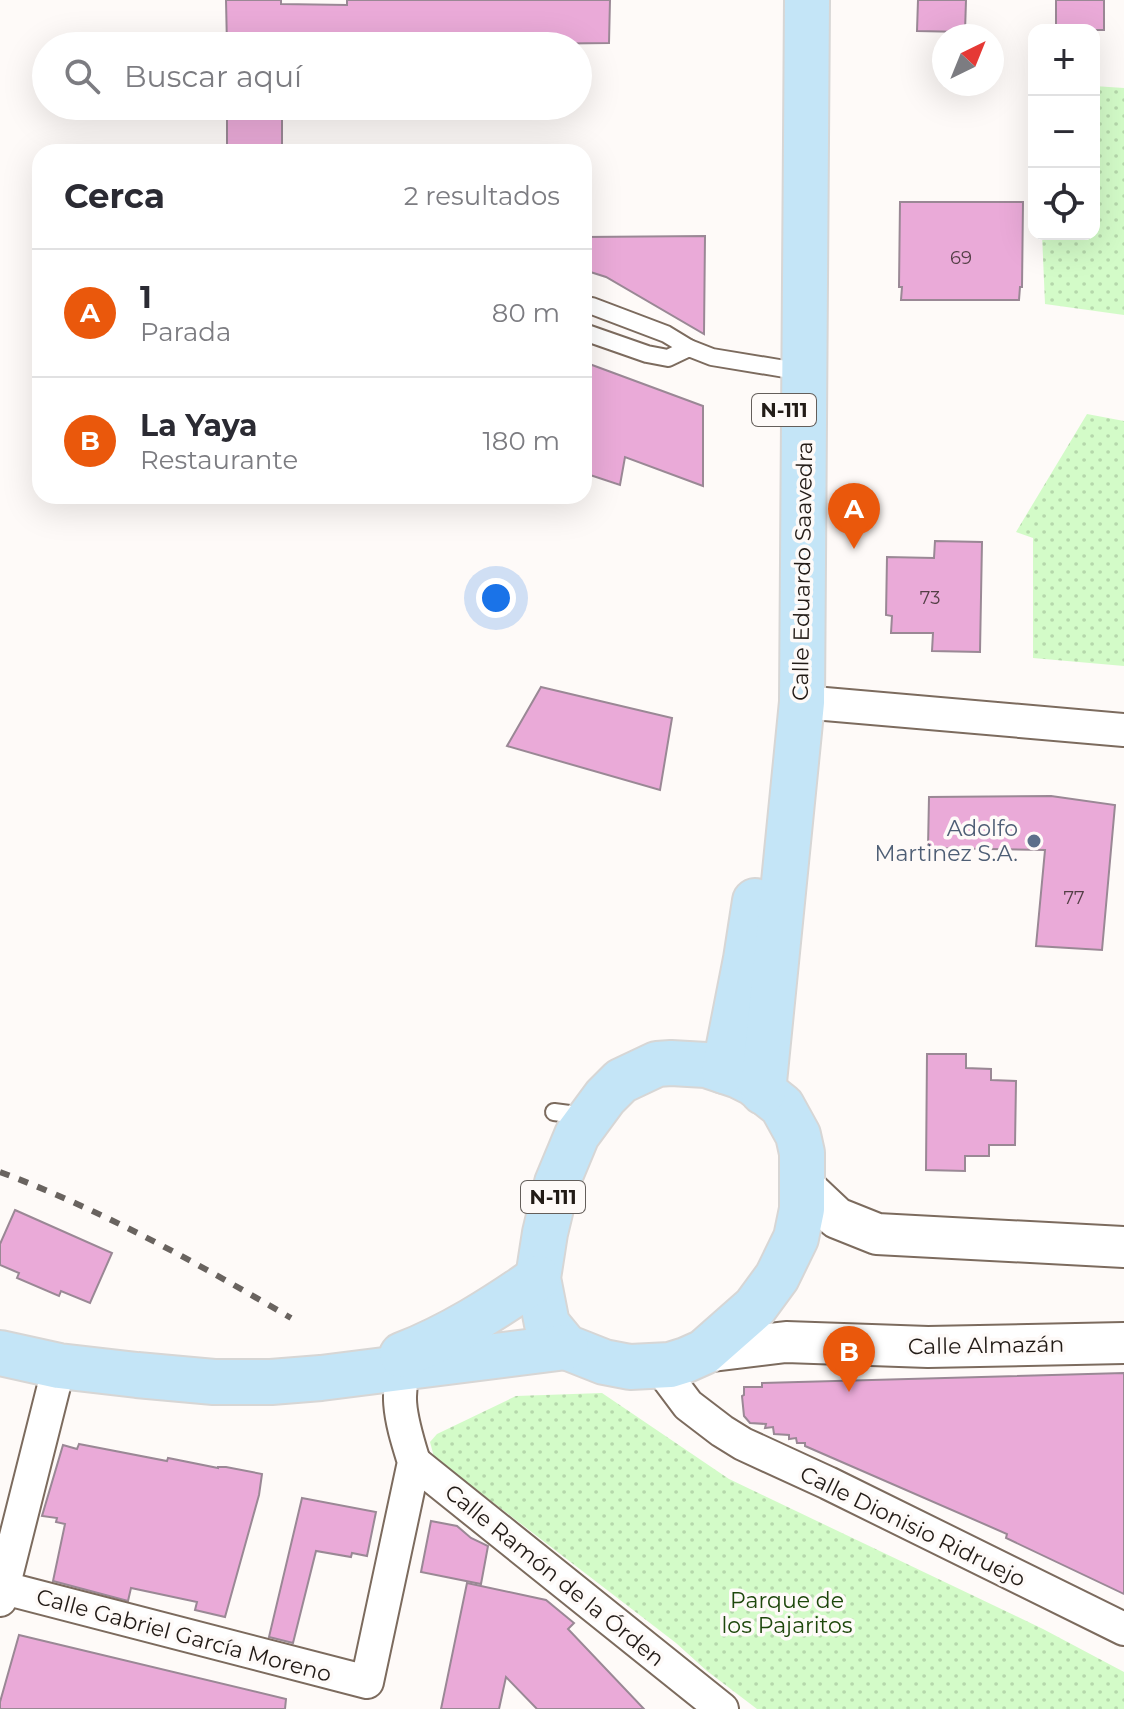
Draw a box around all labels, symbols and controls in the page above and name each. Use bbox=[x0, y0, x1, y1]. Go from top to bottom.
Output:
north arrow bbox=[932, 24, 1004, 96]
map controls bbox=[1028, 24, 1100, 240]
button: + bbox=[1028, 24, 1100, 96]
search box bbox=[32, 32, 592, 120]
icon: search bbox=[60, 54, 104, 98]
text: Buscar aquí bbox=[124, 58, 302, 95]
button: − bbox=[1028, 96, 1100, 168]
button: locate bbox=[1028, 168, 1100, 240]
text: Cerca bbox=[64, 175, 165, 217]
text: 2 resultados bbox=[404, 180, 560, 212]
house number: 69 bbox=[950, 247, 972, 269]
text: 1 bbox=[140, 279, 152, 316]
text: A bbox=[80, 297, 100, 329]
text: 80 m bbox=[492, 297, 560, 329]
text: Parada bbox=[140, 316, 231, 348]
road number: N-111 bbox=[752, 394, 816, 426]
text: La Yaya bbox=[140, 407, 258, 444]
text: B bbox=[80, 425, 100, 457]
text: 180 m bbox=[482, 425, 560, 457]
street label: Calle Eduardo Saavedra bbox=[787, 441, 818, 701]
text: Restaurante bbox=[140, 444, 298, 476]
pin: A bbox=[828, 483, 880, 549]
your location bbox=[476, 578, 516, 618]
house number: 73 bbox=[920, 587, 940, 609]
place label: Adolfo Martinez S.A. bbox=[874, 815, 1018, 867]
marker: Adolfo Martinez S.A. bbox=[1025, 832, 1043, 850]
house number: 77 bbox=[1063, 887, 1085, 909]
road number: N-111 bbox=[521, 1181, 585, 1213]
pin: B bbox=[823, 1326, 875, 1392]
street label: Calle Almazán bbox=[908, 1331, 1064, 1360]
street label: Calle Dionisio Ridruejo bbox=[796, 1460, 1030, 1593]
street label: Calle Ramón de la Órden bbox=[440, 1479, 670, 1672]
street label: Calle Gabriel García Moreno bbox=[33, 1583, 334, 1688]
park label: Parque de los Pajaritos bbox=[721, 1587, 853, 1639]

